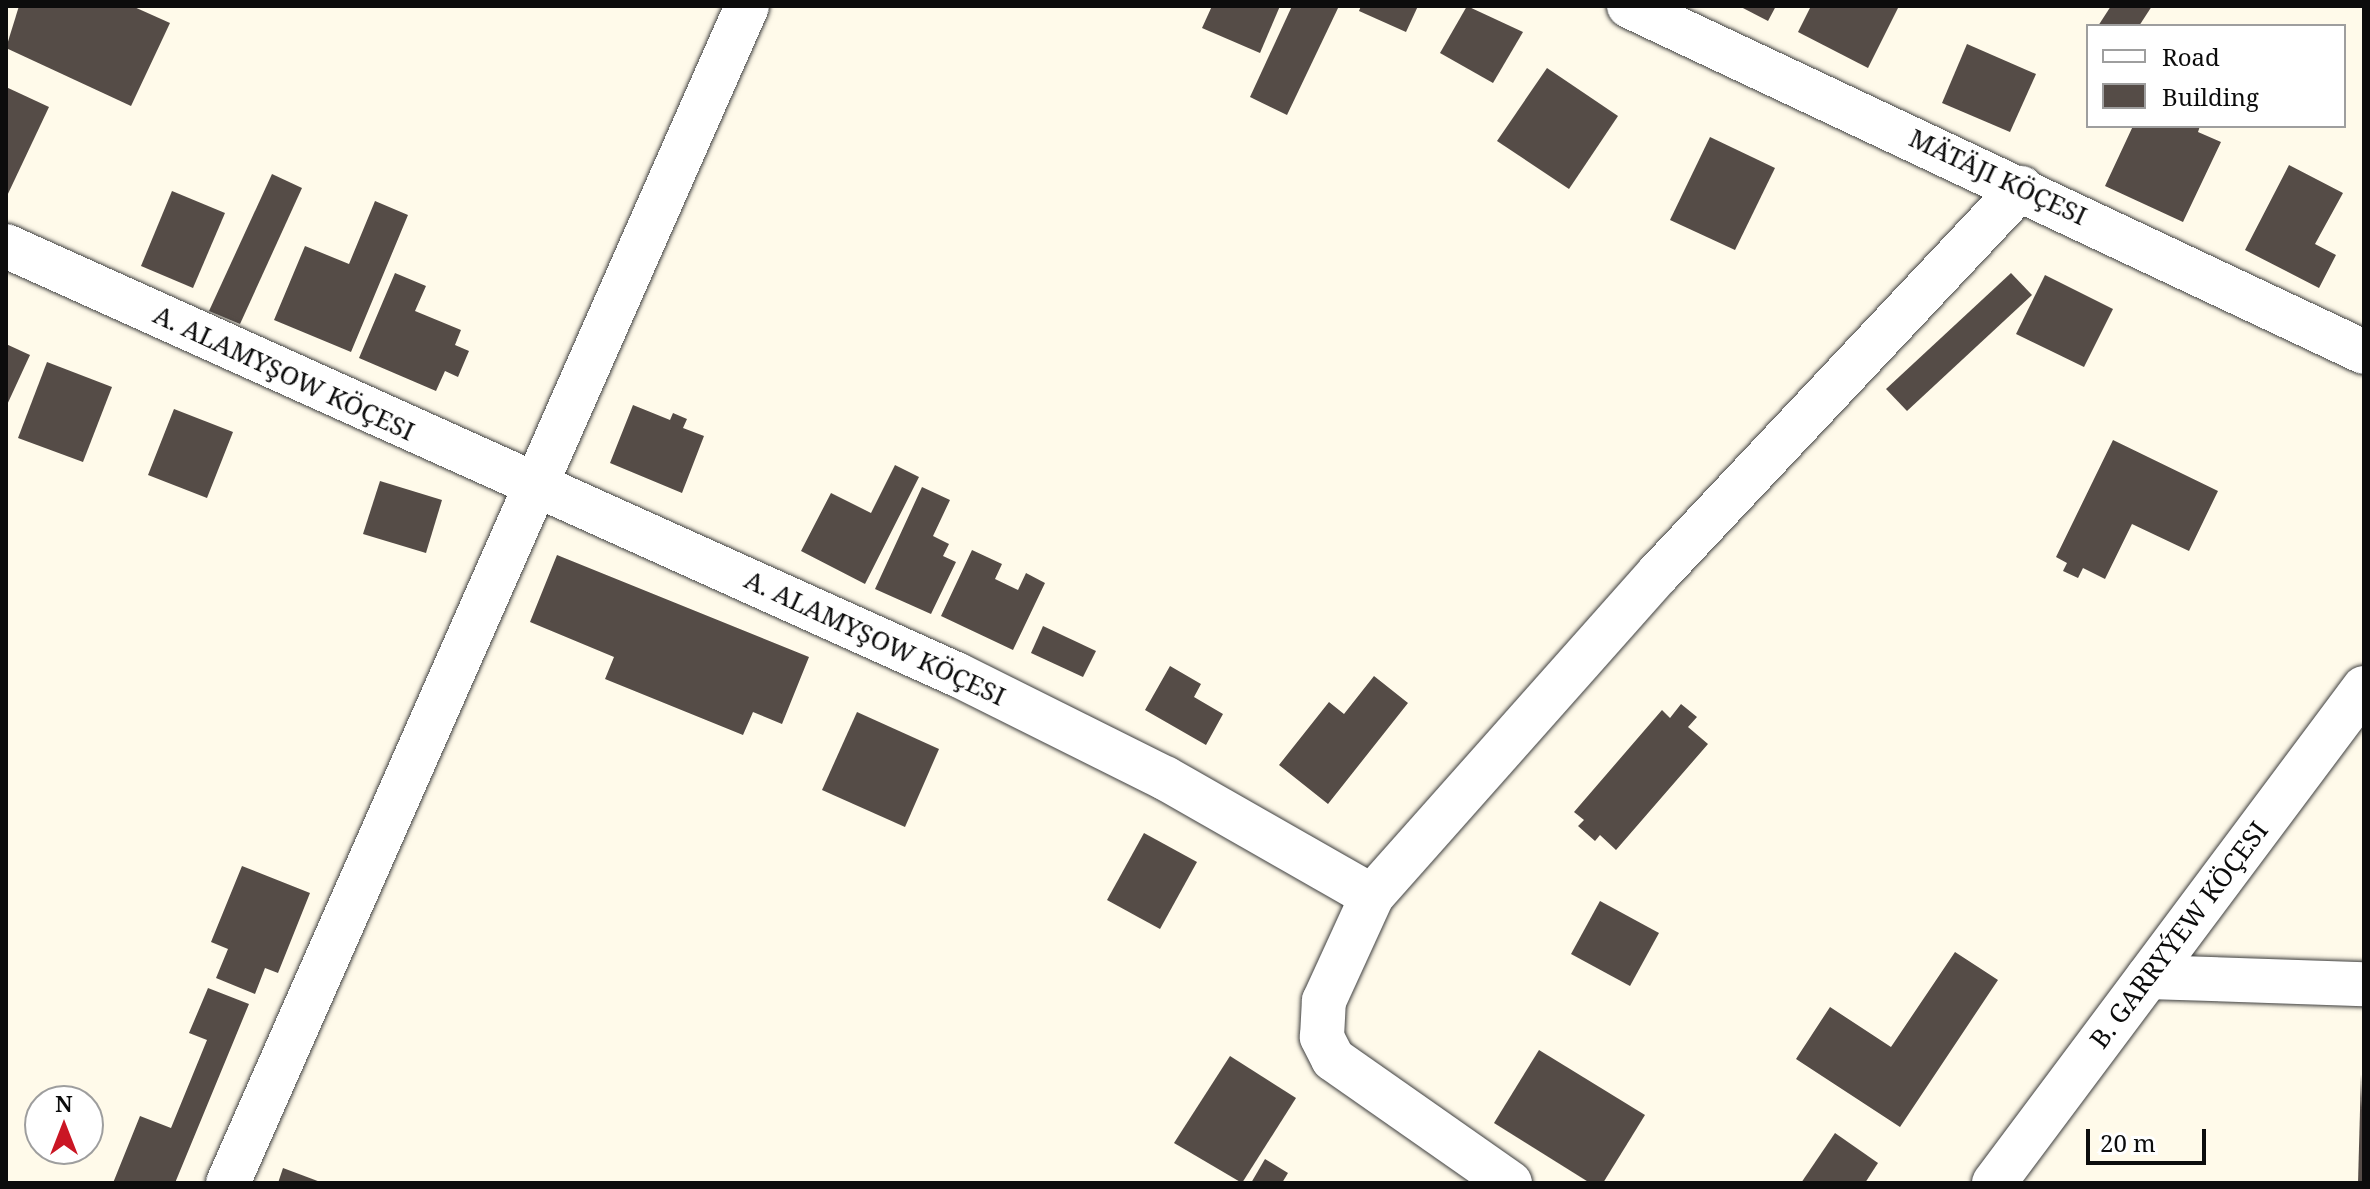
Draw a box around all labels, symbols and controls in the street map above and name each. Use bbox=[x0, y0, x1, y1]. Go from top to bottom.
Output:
legend bbox=[2086, 24, 2346, 128]
text: Road bbox=[2162, 40, 2220, 73]
text: Building bbox=[2162, 80, 2259, 113]
street label: MÄTÄJI KÖÇESI bbox=[1904, 122, 2092, 232]
street label: A. ALAMYŞOW KÖÇESI bbox=[149, 299, 419, 447]
street label: A. ALAMYŞOW KÖÇESI bbox=[740, 564, 1010, 712]
street label: B. GARRYÝEW KÖÇESI bbox=[2084, 816, 2274, 1054]
north arrow bbox=[24, 1085, 104, 1165]
text: N bbox=[55, 1088, 73, 1118]
scale bar bbox=[2090, 1113, 2210, 1163]
text: 20 m bbox=[2100, 1126, 2156, 1159]

